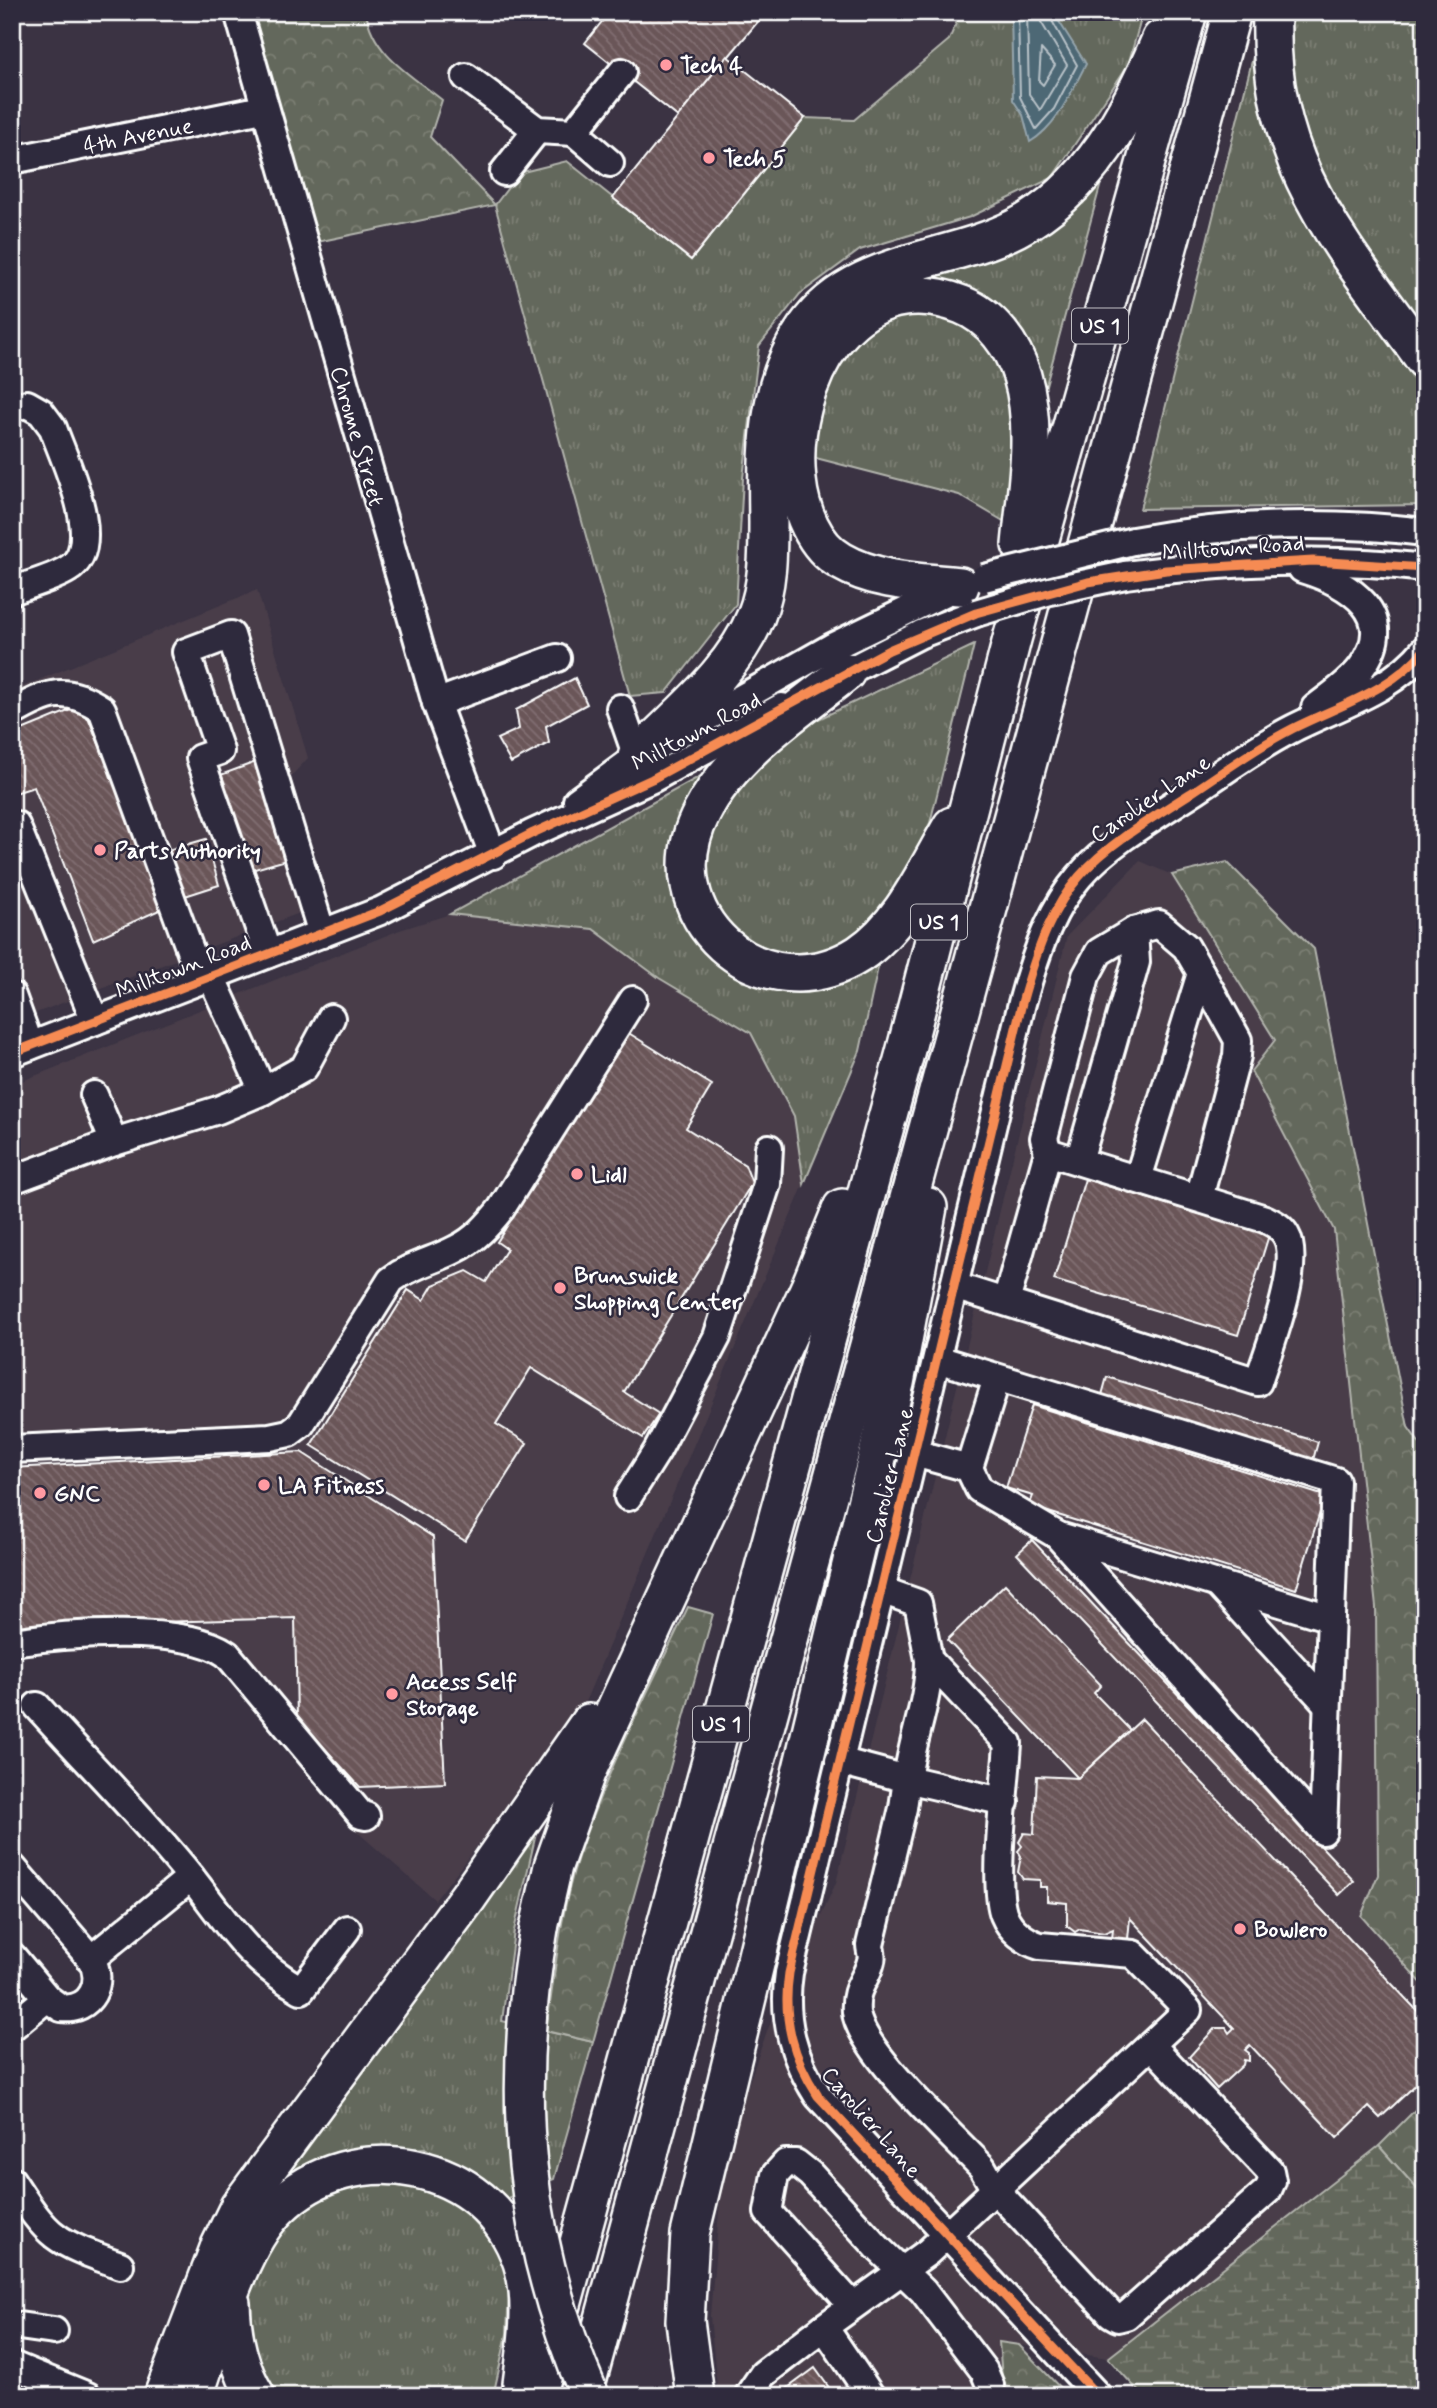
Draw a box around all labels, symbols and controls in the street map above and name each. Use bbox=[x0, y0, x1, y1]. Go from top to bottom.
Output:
place label: Tech 4 bbox=[680, 52, 743, 82]
marker: Tech 4 bbox=[658, 57, 674, 73]
street label: 4th Avenue bbox=[81, 112, 196, 162]
place label: Tech 5 bbox=[723, 145, 786, 175]
marker: Tech 5 bbox=[701, 150, 717, 166]
road number: US 1 bbox=[1072, 308, 1128, 344]
street label: Chrome Street bbox=[322, 363, 390, 510]
street label: Milltown Road bbox=[1161, 529, 1305, 569]
street label: Milltown Road bbox=[627, 686, 767, 779]
street label: Carolier Lane bbox=[1085, 748, 1217, 851]
place label: Parts Authority bbox=[114, 837, 261, 867]
marker: Parts Authority bbox=[92, 842, 108, 858]
road number: US 1 bbox=[911, 904, 967, 940]
street label: Milltown Road bbox=[112, 928, 256, 1007]
place label: Lidl bbox=[591, 1161, 627, 1191]
marker: Lidl bbox=[569, 1166, 585, 1182]
place label: Brunswick Shopping Center bbox=[574, 1262, 743, 1318]
marker: Brunswick Shopping Center bbox=[552, 1280, 568, 1296]
street label: Carolier Lane bbox=[860, 1404, 922, 1547]
place label: LA Fitness bbox=[278, 1472, 384, 1502]
marker: LA Fitness bbox=[256, 1477, 272, 1493]
place label: GNC bbox=[54, 1480, 100, 1510]
marker: GNC bbox=[32, 1485, 48, 1501]
place label: Access Self Storage bbox=[406, 1668, 517, 1724]
marker: Access Self Storage bbox=[384, 1686, 400, 1702]
road number: US 1 bbox=[693, 1706, 749, 1742]
place label: Bowlero bbox=[1254, 1916, 1327, 1946]
marker: Bowlero bbox=[1232, 1921, 1248, 1937]
street label: Carolier Lane bbox=[814, 2061, 928, 2186]

